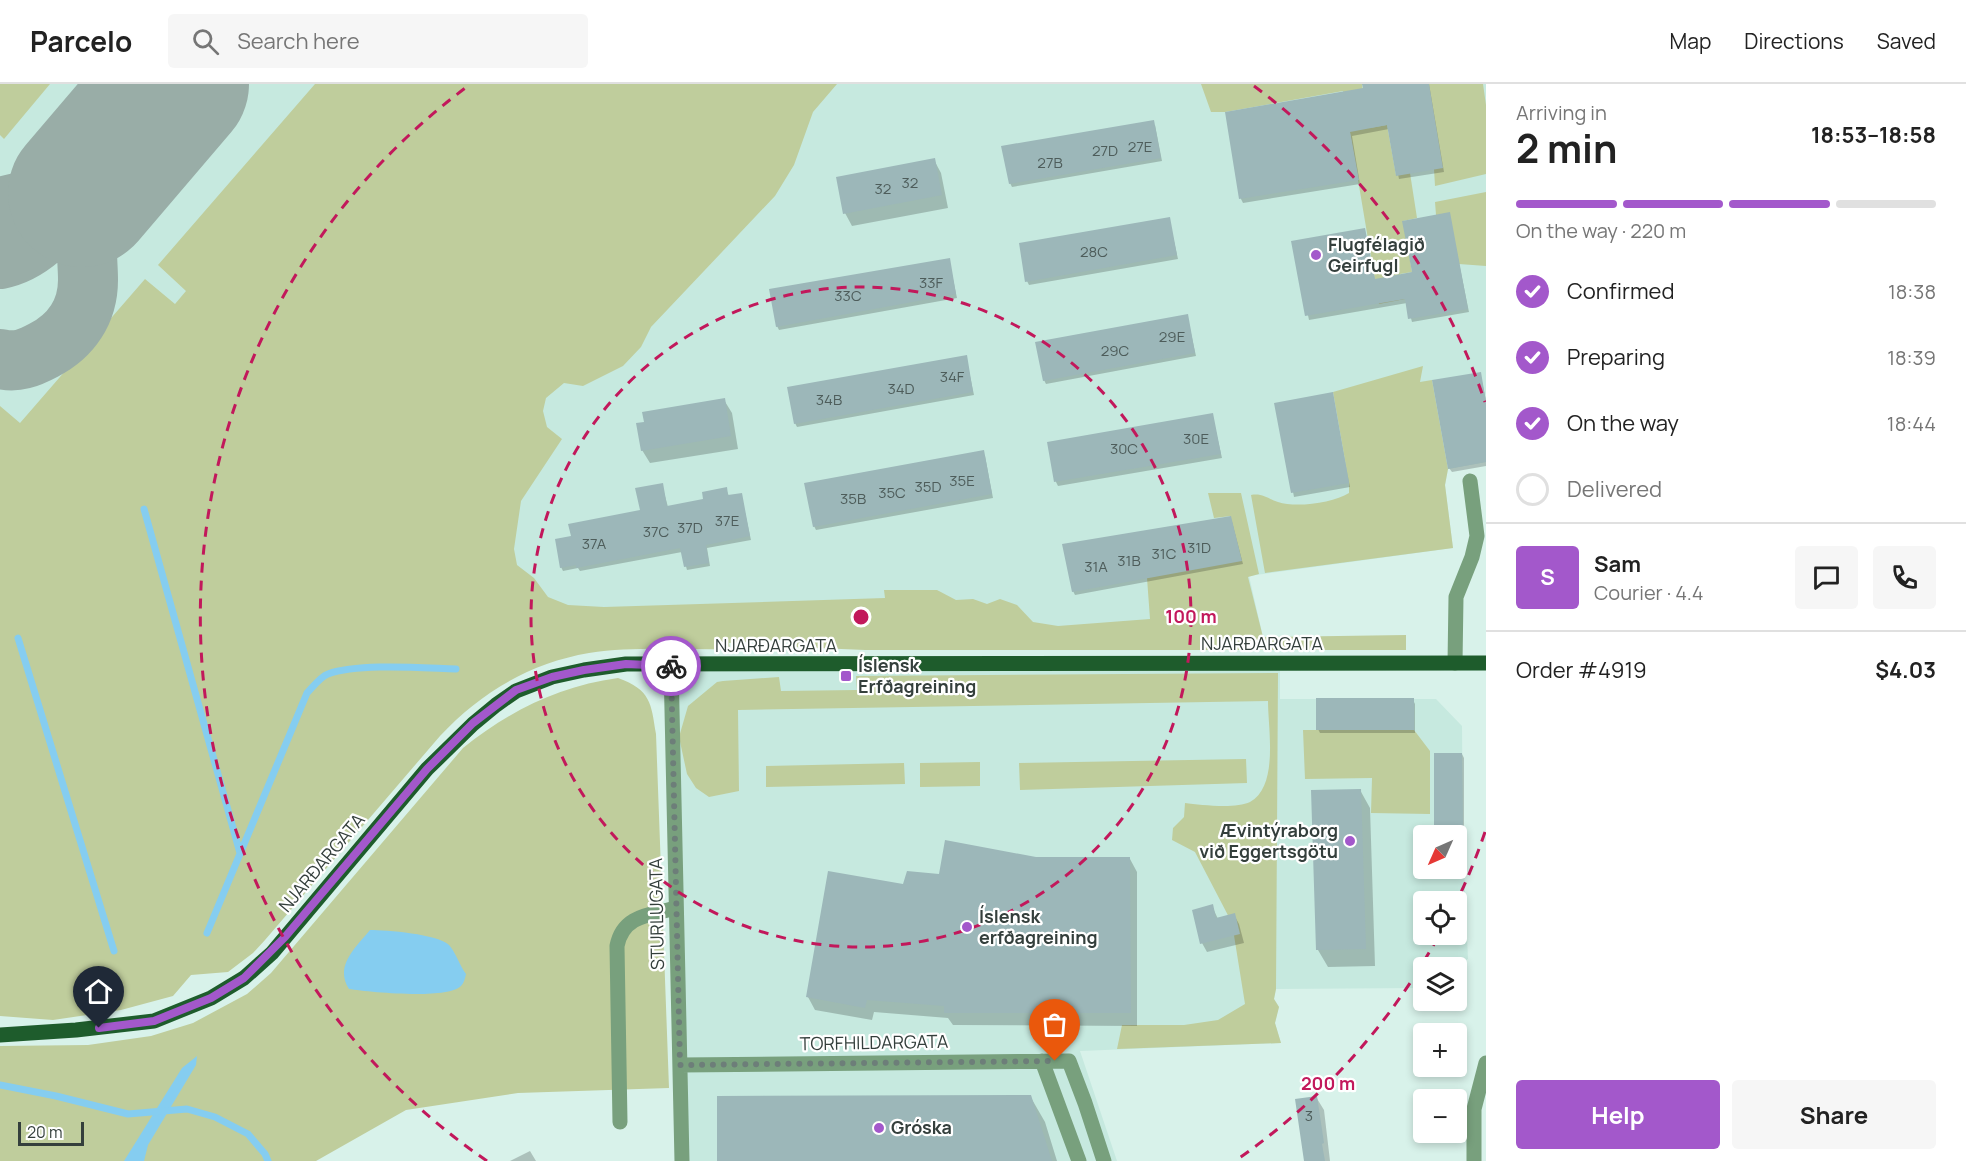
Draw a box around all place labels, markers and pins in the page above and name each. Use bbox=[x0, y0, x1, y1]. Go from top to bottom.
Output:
place label: Flugfélagið Geirfugl bbox=[1328, 232, 1425, 277]
marker: Flugfélagið Geirfugl bbox=[1309, 248, 1323, 262]
centre of rings bbox=[851, 607, 871, 627]
place label: Íslensk Erfðagreining bbox=[858, 653, 976, 698]
marker: Íslensk Erfðagreining bbox=[839, 669, 853, 683]
place label: Ævintýraborg við Eggertsgötu bbox=[1199, 818, 1338, 863]
marker: Ævintýraborg við Eggertsgötu bbox=[1343, 834, 1357, 848]
place label: Íslensk erfðagreining bbox=[979, 904, 1098, 949]
marker: Íslensk erfðagreining bbox=[960, 920, 974, 934]
pin bbox=[73, 966, 124, 1028]
pin bbox=[1029, 999, 1080, 1061]
place label: Gróska bbox=[891, 1115, 952, 1139]
marker: Gróska bbox=[872, 1121, 886, 1135]

